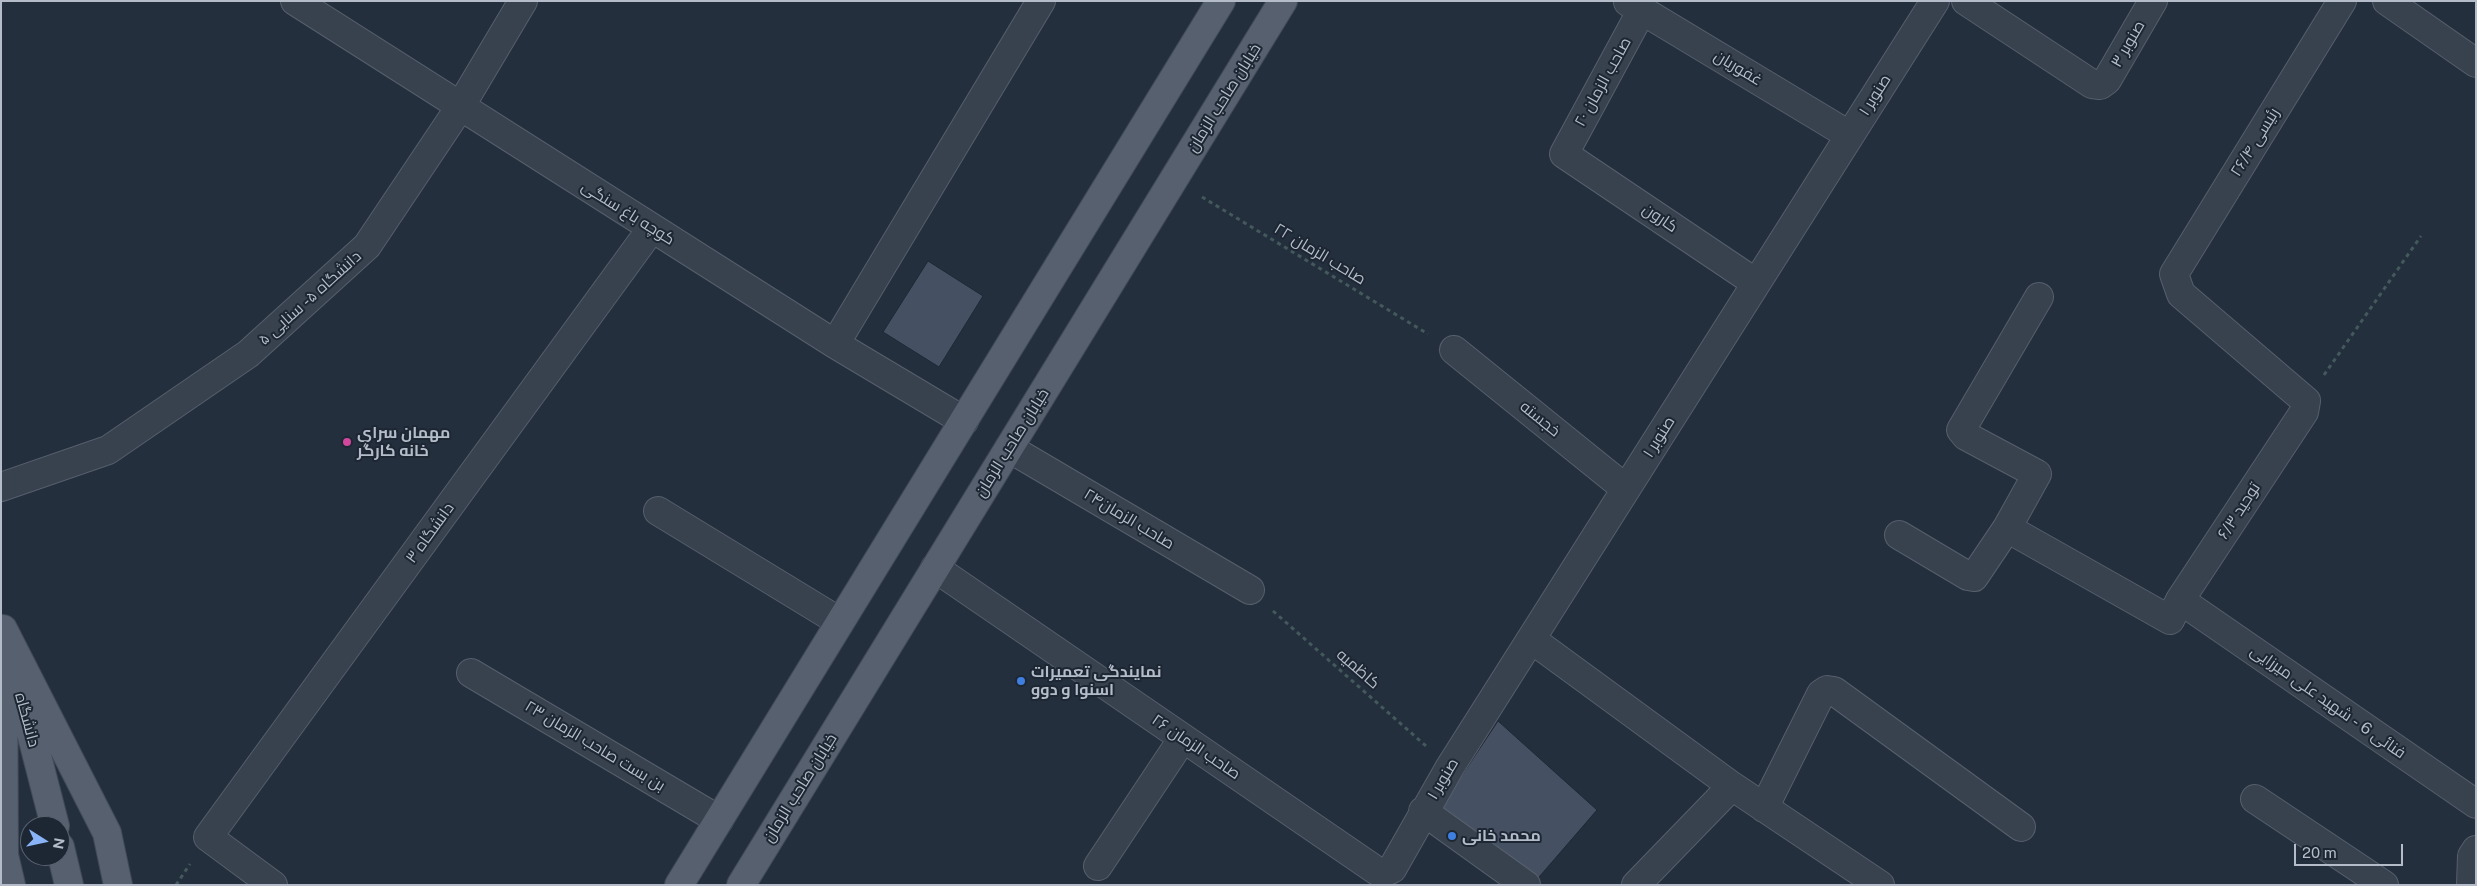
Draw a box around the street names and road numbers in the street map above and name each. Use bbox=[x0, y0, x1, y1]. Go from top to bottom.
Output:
street label: صنوبر ۳ bbox=[2107, 17, 2149, 71]
street label: صاحب الزمان ۲۰ bbox=[1571, 34, 1635, 130]
street label: خیابان صاحب الزمان bbox=[1183, 40, 1265, 156]
street label: غفوریان bbox=[1710, 46, 1766, 90]
street label: صنوبر ۱ bbox=[1855, 71, 1895, 119]
street label: رئیسی ۲۶/۴ bbox=[2226, 104, 2284, 180]
street label: کوچه باغ سنگی bbox=[578, 177, 678, 249]
street label: کارون bbox=[1639, 199, 1681, 237]
street label: صاحب الزمان ۲۲ bbox=[1271, 219, 1369, 289]
street label: دانشگاه ۵- سنایی ۵ bbox=[255, 247, 365, 349]
street label: خیابان صاحب الزمان bbox=[971, 385, 1053, 501]
street label: خجسته bbox=[1516, 397, 1564, 441]
street label: صنوبر ۱ bbox=[1639, 413, 1679, 461]
street label: توحید ۶/۳ bbox=[2214, 479, 2264, 543]
street label: صاحب الزمان۲۴ bbox=[1080, 485, 1178, 553]
street label: دانشگاه ۳ bbox=[402, 499, 458, 567]
street label: فنائی 6 - شهید علی میرزایی bbox=[2247, 641, 2409, 763]
street label: کاظمیه bbox=[1332, 645, 1384, 693]
street label: دانشگاه bbox=[11, 691, 43, 749]
street label: بن بست صاحب الزمان ۲۳ bbox=[521, 696, 669, 796]
street label: صاحب الزمان ۲۶ bbox=[1148, 710, 1244, 784]
street label: خیابان صاحب الزمان bbox=[759, 730, 841, 846]
street label: صنوبر ۱ bbox=[1423, 755, 1463, 803]

